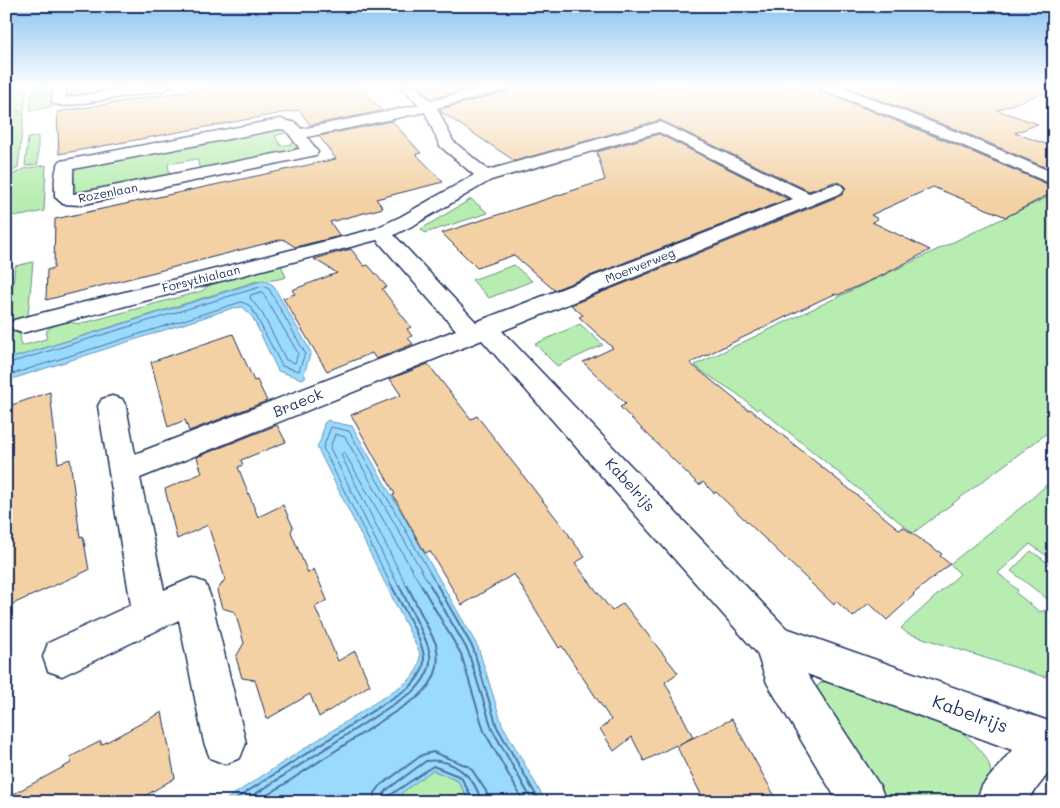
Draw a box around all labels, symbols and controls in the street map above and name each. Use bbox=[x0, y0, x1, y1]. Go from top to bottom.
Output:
street label: Rozenlaan bbox=[77, 178, 139, 206]
street label: Moerverweg bbox=[602, 244, 677, 286]
street label: Forsythialaan bbox=[160, 261, 241, 295]
street label: Braeck bbox=[270, 383, 326, 421]
street label: Kabelrijs bbox=[601, 453, 660, 515]
street label: Kabelrijs bbox=[929, 688, 1011, 738]

